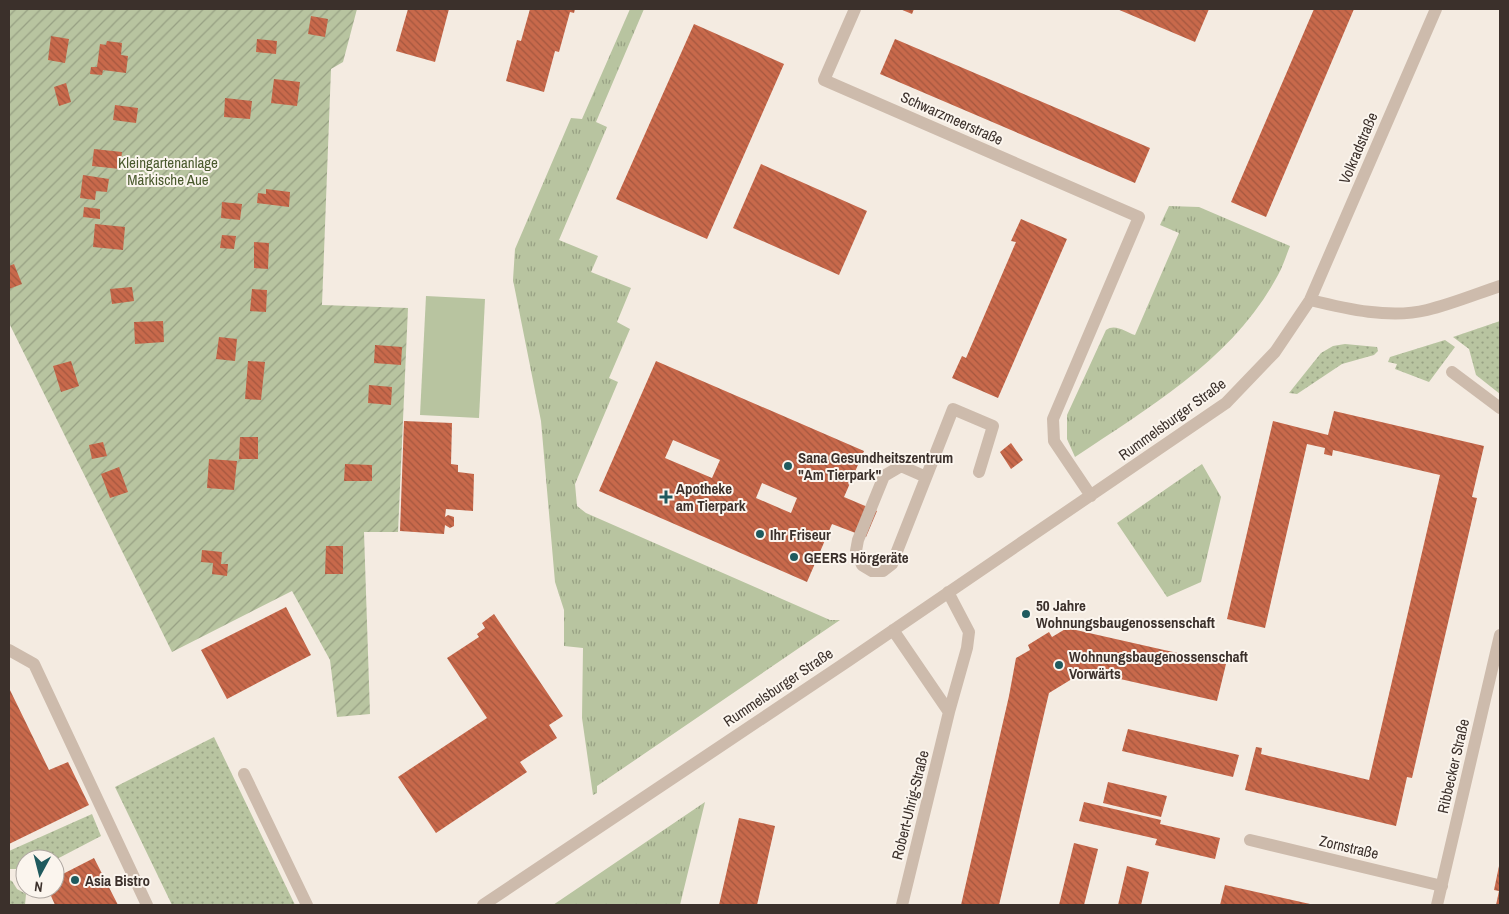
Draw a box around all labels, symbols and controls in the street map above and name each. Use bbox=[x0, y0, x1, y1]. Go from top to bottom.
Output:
street label: Schwarzmeerstraße bbox=[897, 86, 1007, 150]
street label: Volkradstraße bbox=[1334, 109, 1383, 187]
park label: Kleingartenanlage Märkische Aue bbox=[118, 152, 218, 190]
street label: Rummelsburger Straße bbox=[1114, 373, 1230, 465]
place label: Sana Gesundheitszentrum "Am Tierpark" bbox=[798, 447, 953, 485]
marker: Sana Gesundheitszentrum "Am Tierpark" bbox=[782, 460, 794, 472]
place label: Apotheke am Tierpark bbox=[676, 478, 746, 516]
marker: Apotheke am Tierpark bbox=[660, 491, 672, 503]
place label: Ihr Friseur bbox=[770, 524, 831, 545]
marker: Ihr Friseur bbox=[754, 528, 766, 540]
place label: GEERS Hörgeräte bbox=[804, 547, 909, 568]
marker: GEERS Hörgeräte bbox=[788, 551, 800, 563]
place label: 50 Jahre Wohnungsbaugenossenschaft bbox=[1036, 595, 1215, 633]
marker: 50 Jahre Wohnungsbaugenossenschaft bbox=[1020, 608, 1032, 620]
street label: Rummelsburger Straße bbox=[719, 642, 837, 731]
place label: Wohnungsbaugenossenschaft Vorwärts bbox=[1069, 646, 1248, 684]
marker: Wohnungsbaugenossenschaft Vorwärts bbox=[1053, 659, 1065, 671]
street label: Ribbecker Straße bbox=[1432, 717, 1474, 815]
street label: Robert-Uhrig-Straße bbox=[886, 748, 934, 862]
street label: Zornstraße bbox=[1317, 830, 1381, 864]
north arrow bbox=[15, 849, 65, 899]
place label: Asia Bistro bbox=[85, 870, 150, 891]
marker: Asia Bistro bbox=[69, 874, 81, 886]
text: N bbox=[33, 877, 44, 896]

